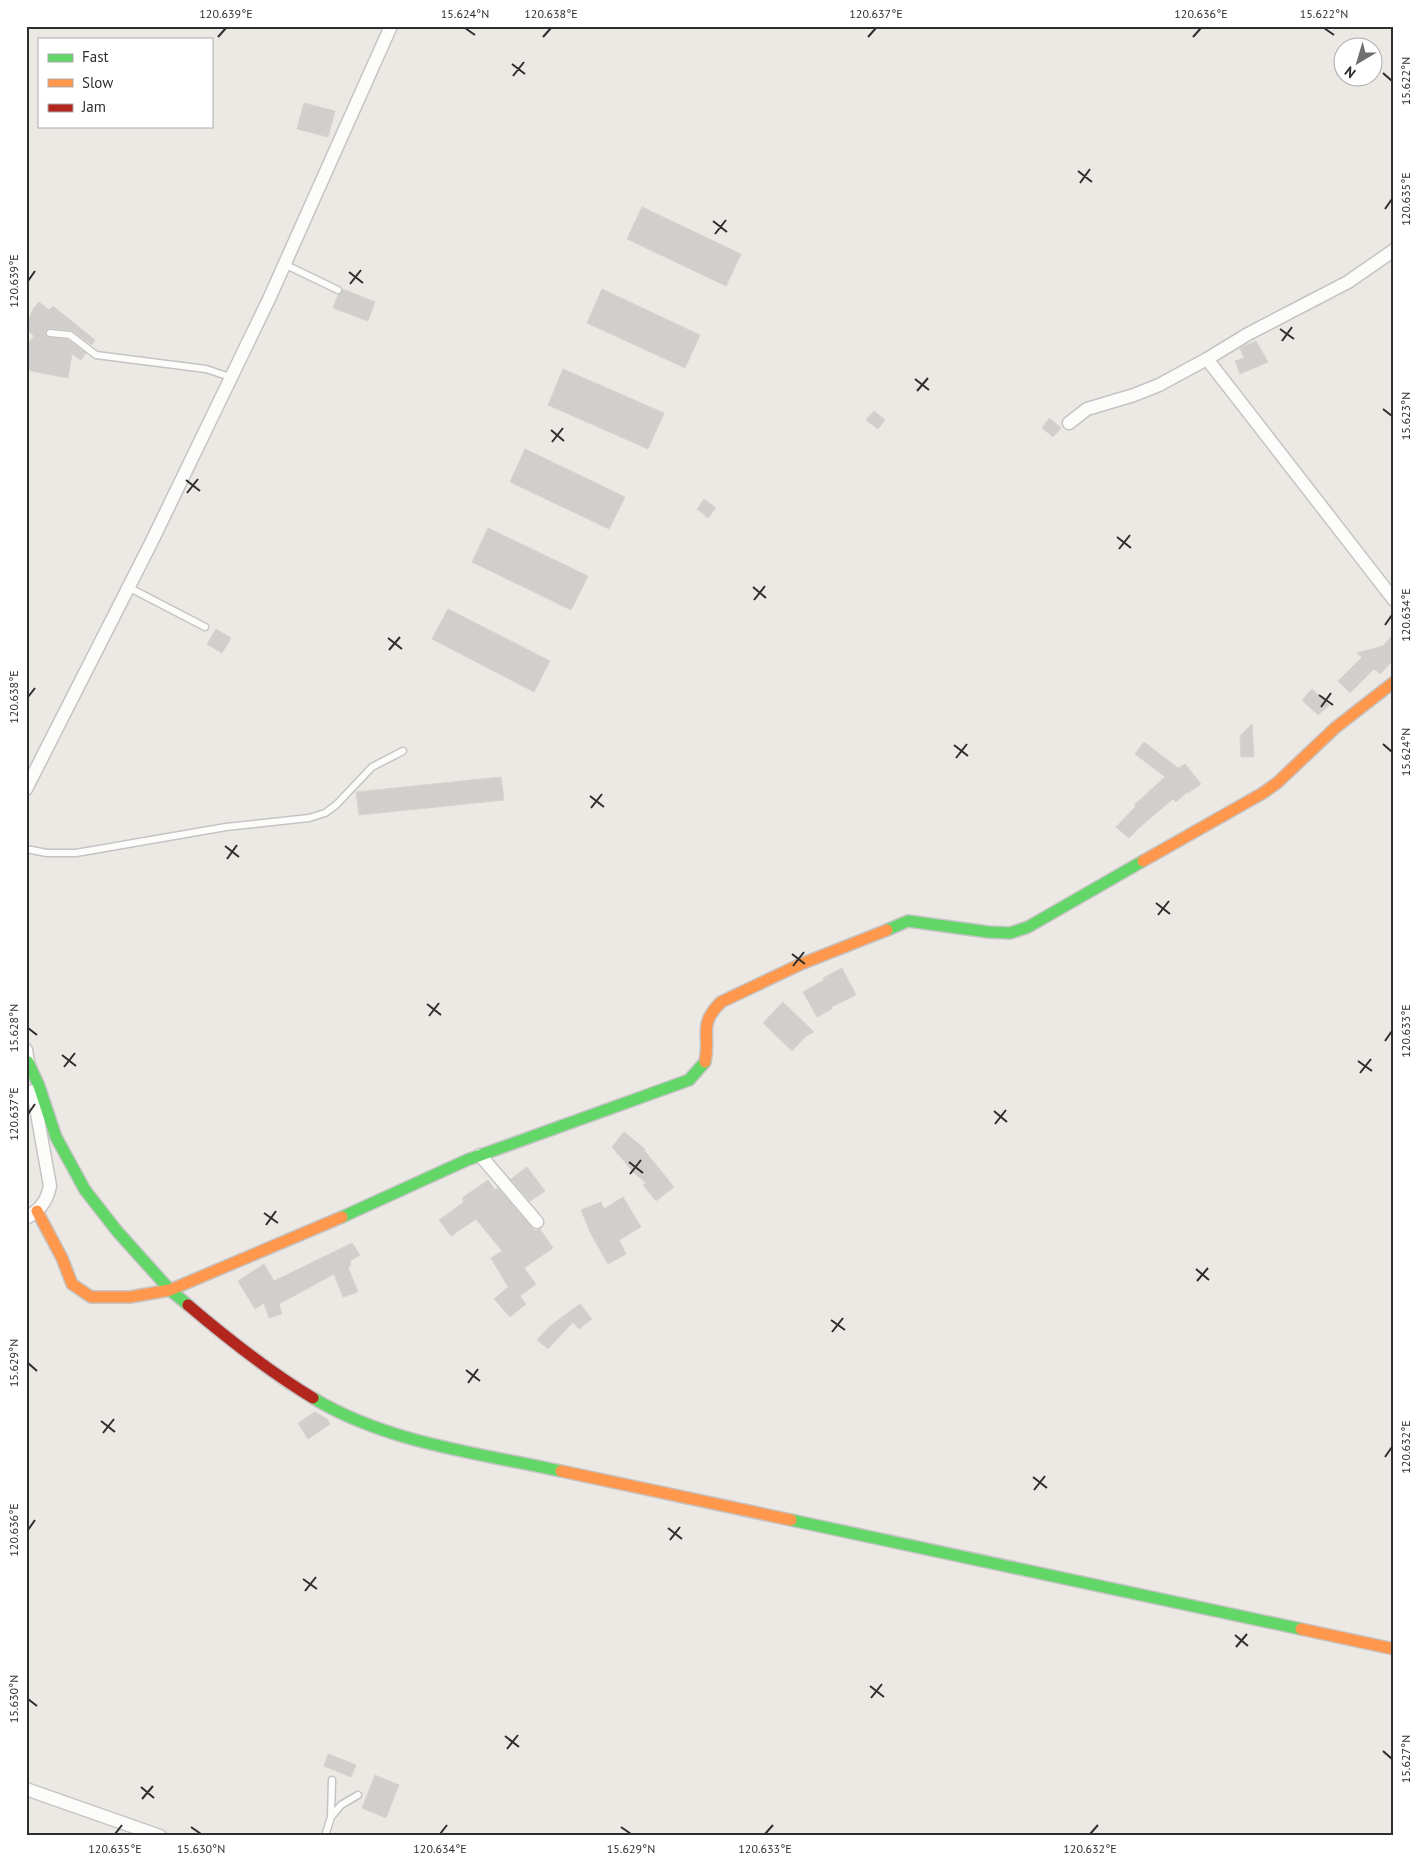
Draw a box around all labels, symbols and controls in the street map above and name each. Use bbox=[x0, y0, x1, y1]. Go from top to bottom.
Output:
text: 120.639°E bbox=[199, 6, 253, 21]
text: 15.624°N bbox=[441, 6, 489, 21]
text: 120.638°E bbox=[524, 6, 578, 21]
text: 120.637°E bbox=[849, 6, 903, 21]
text: 120.636°E bbox=[1174, 6, 1228, 21]
text: 15.622°N bbox=[1300, 6, 1348, 21]
legend bbox=[38, 38, 212, 128]
north arrow bbox=[1332, 38, 1382, 88]
text: Fast bbox=[82, 47, 109, 66]
text: 15.622°N bbox=[1398, 57, 1413, 105]
text: N bbox=[1341, 62, 1359, 82]
text: Slow bbox=[82, 73, 113, 92]
text: Jam bbox=[81, 97, 106, 116]
text: 120.635°E bbox=[1398, 172, 1413, 226]
text: 120.639°E bbox=[6, 254, 21, 308]
text: 15.623°N bbox=[1398, 392, 1413, 440]
text: 120.634°E bbox=[1398, 588, 1413, 642]
text: 120.638°E bbox=[6, 670, 21, 724]
text: 15.624°N bbox=[1398, 728, 1413, 776]
text: 15.628°N bbox=[6, 1004, 21, 1052]
text: 120.633°E bbox=[1398, 1004, 1413, 1058]
text: 120.637°E bbox=[6, 1087, 21, 1141]
text: 15.629°N bbox=[6, 1339, 21, 1387]
text: 120.632°E bbox=[1398, 1420, 1413, 1474]
text: 120.636°E bbox=[6, 1503, 21, 1557]
text: 15.630°N bbox=[6, 1675, 21, 1723]
text: 15.627°N bbox=[1398, 1735, 1413, 1783]
text: 120.635°E bbox=[88, 1841, 142, 1856]
text: 15.630°N bbox=[177, 1841, 225, 1856]
text: 120.634°E bbox=[413, 1841, 467, 1856]
text: 15.629°N bbox=[607, 1841, 655, 1856]
text: 120.633°E bbox=[738, 1841, 792, 1856]
text: 120.632°E bbox=[1063, 1841, 1117, 1856]

